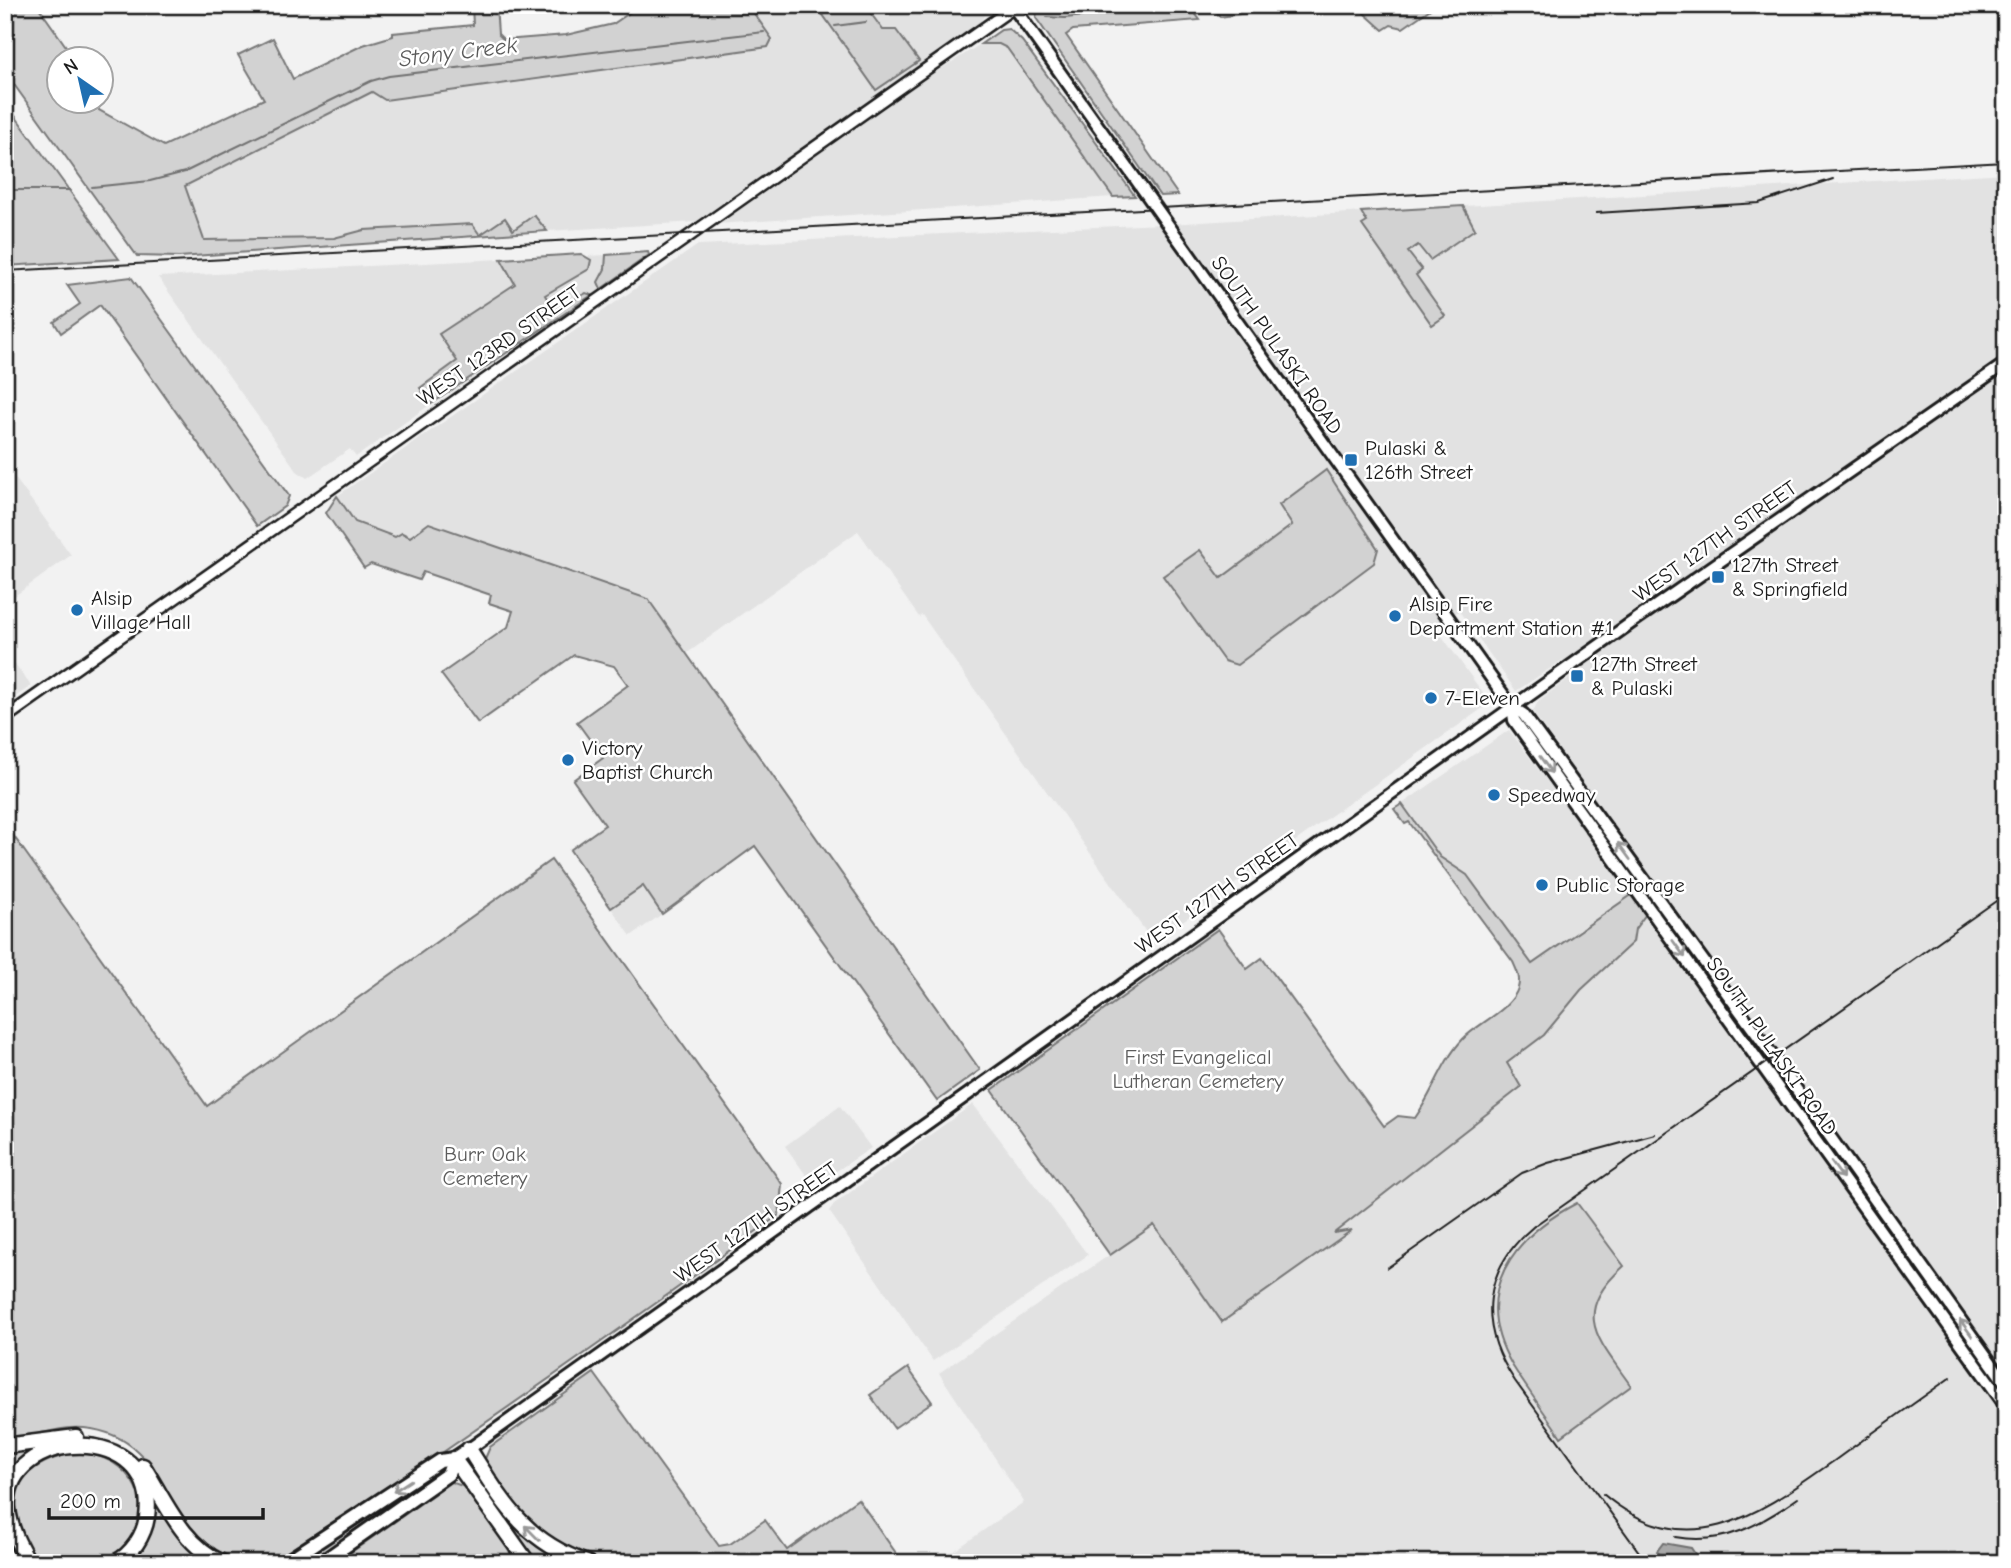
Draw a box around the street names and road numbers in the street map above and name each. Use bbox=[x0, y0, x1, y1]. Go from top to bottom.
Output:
street label: SOUTH PULASKI ROAD bbox=[1206, 251, 1348, 439]
street label: WEST 123RD STREET bbox=[412, 279, 586, 411]
street label: WEST 127TH STREET bbox=[1629, 475, 1801, 607]
street label: WEST 127TH STREET bbox=[1131, 827, 1303, 959]
street label: SOUTH PULASKI ROAD bbox=[1701, 952, 1843, 1140]
street label: WEST 127TH STREET bbox=[670, 1156, 842, 1288]

